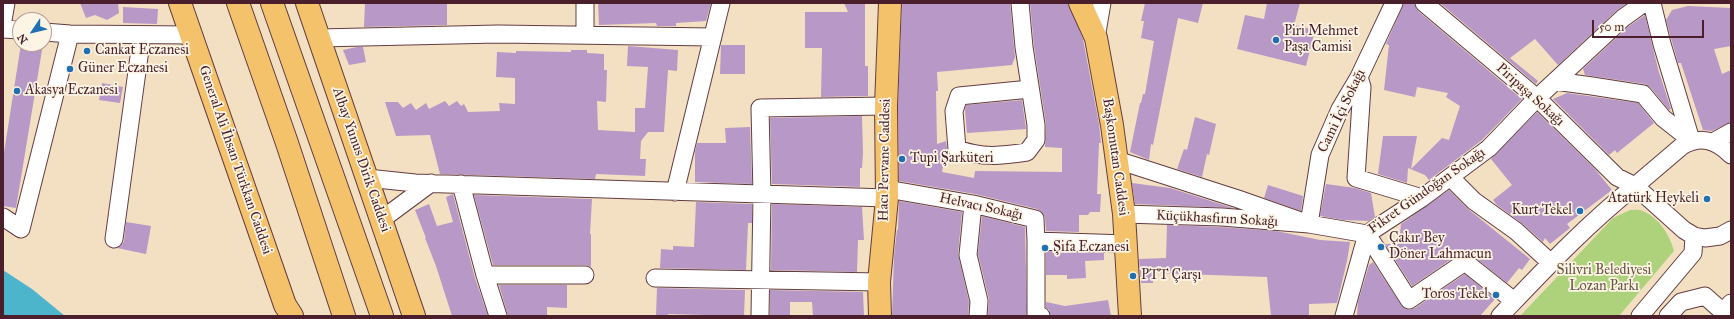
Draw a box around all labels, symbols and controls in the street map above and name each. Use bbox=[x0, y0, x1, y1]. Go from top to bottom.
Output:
north arrow bbox=[12, 12, 52, 52]
scale bar bbox=[1594, 12, 1706, 38]
text: 50 m bbox=[1599, 20, 1624, 34]
place label: Piri Mehmet Paşa Camisi bbox=[1284, 24, 1358, 56]
text: N bbox=[15, 31, 31, 46]
marker: Piri Mehmet Paşa Camisi bbox=[1271, 35, 1281, 45]
place label: Cankat Eczanesi bbox=[95, 43, 189, 59]
marker: Cankat Eczanesi bbox=[82, 46, 92, 56]
street label: Piripaşa Sokağı bbox=[1492, 60, 1568, 130]
place label: Güner Eczanesi bbox=[78, 61, 168, 77]
street label: General Ali İhsan Türkkan Caddesi bbox=[195, 63, 275, 257]
marker: Güner Eczanesi bbox=[65, 64, 75, 74]
street label: Cami İçi Sokağı bbox=[1315, 67, 1369, 155]
place label: Akasya Eczanesi bbox=[25, 83, 118, 99]
marker: Akasya Eczanesi bbox=[12, 86, 22, 96]
street label: Albay Yunus Dirik Caddesi bbox=[328, 86, 394, 234]
street label: Başkomutan Caddesi bbox=[1098, 97, 1132, 217]
street label: Hacı Pervane Caddesi bbox=[876, 98, 894, 222]
street label: Fikret Gündoğan Sokağı bbox=[1365, 144, 1489, 238]
place label: Tupi Şarküteri bbox=[910, 151, 994, 167]
marker: Tupi Şarküteri bbox=[897, 154, 907, 164]
street label: Helvacı Sokağı bbox=[938, 190, 1024, 224]
place label: Atatürk Heykeli bbox=[1608, 191, 1699, 207]
marker: Atatürk Heykeli bbox=[1702, 194, 1712, 204]
place label: Kurt Tekel bbox=[1511, 203, 1572, 219]
marker: Kurt Tekel bbox=[1575, 206, 1585, 216]
street label: Küçükhasfırın Sokağı bbox=[1156, 207, 1278, 231]
place label: Çakır Bey Döner Lahmacun bbox=[1389, 231, 1492, 264]
place label: Şifa Eczanesi bbox=[1053, 240, 1129, 256]
marker: Çakır Bey Döner Lahmacun bbox=[1376, 242, 1386, 252]
marker: Şifa Eczanesi bbox=[1040, 243, 1050, 253]
park label: Silivri Belediyesi Lozan Parkı bbox=[1557, 263, 1651, 296]
place label: PTT Çarşı bbox=[1141, 268, 1201, 284]
marker: PTT Çarşı bbox=[1128, 271, 1138, 281]
place label: Toros Tekel bbox=[1422, 287, 1488, 303]
marker: Toros Tekel bbox=[1491, 290, 1501, 300]

